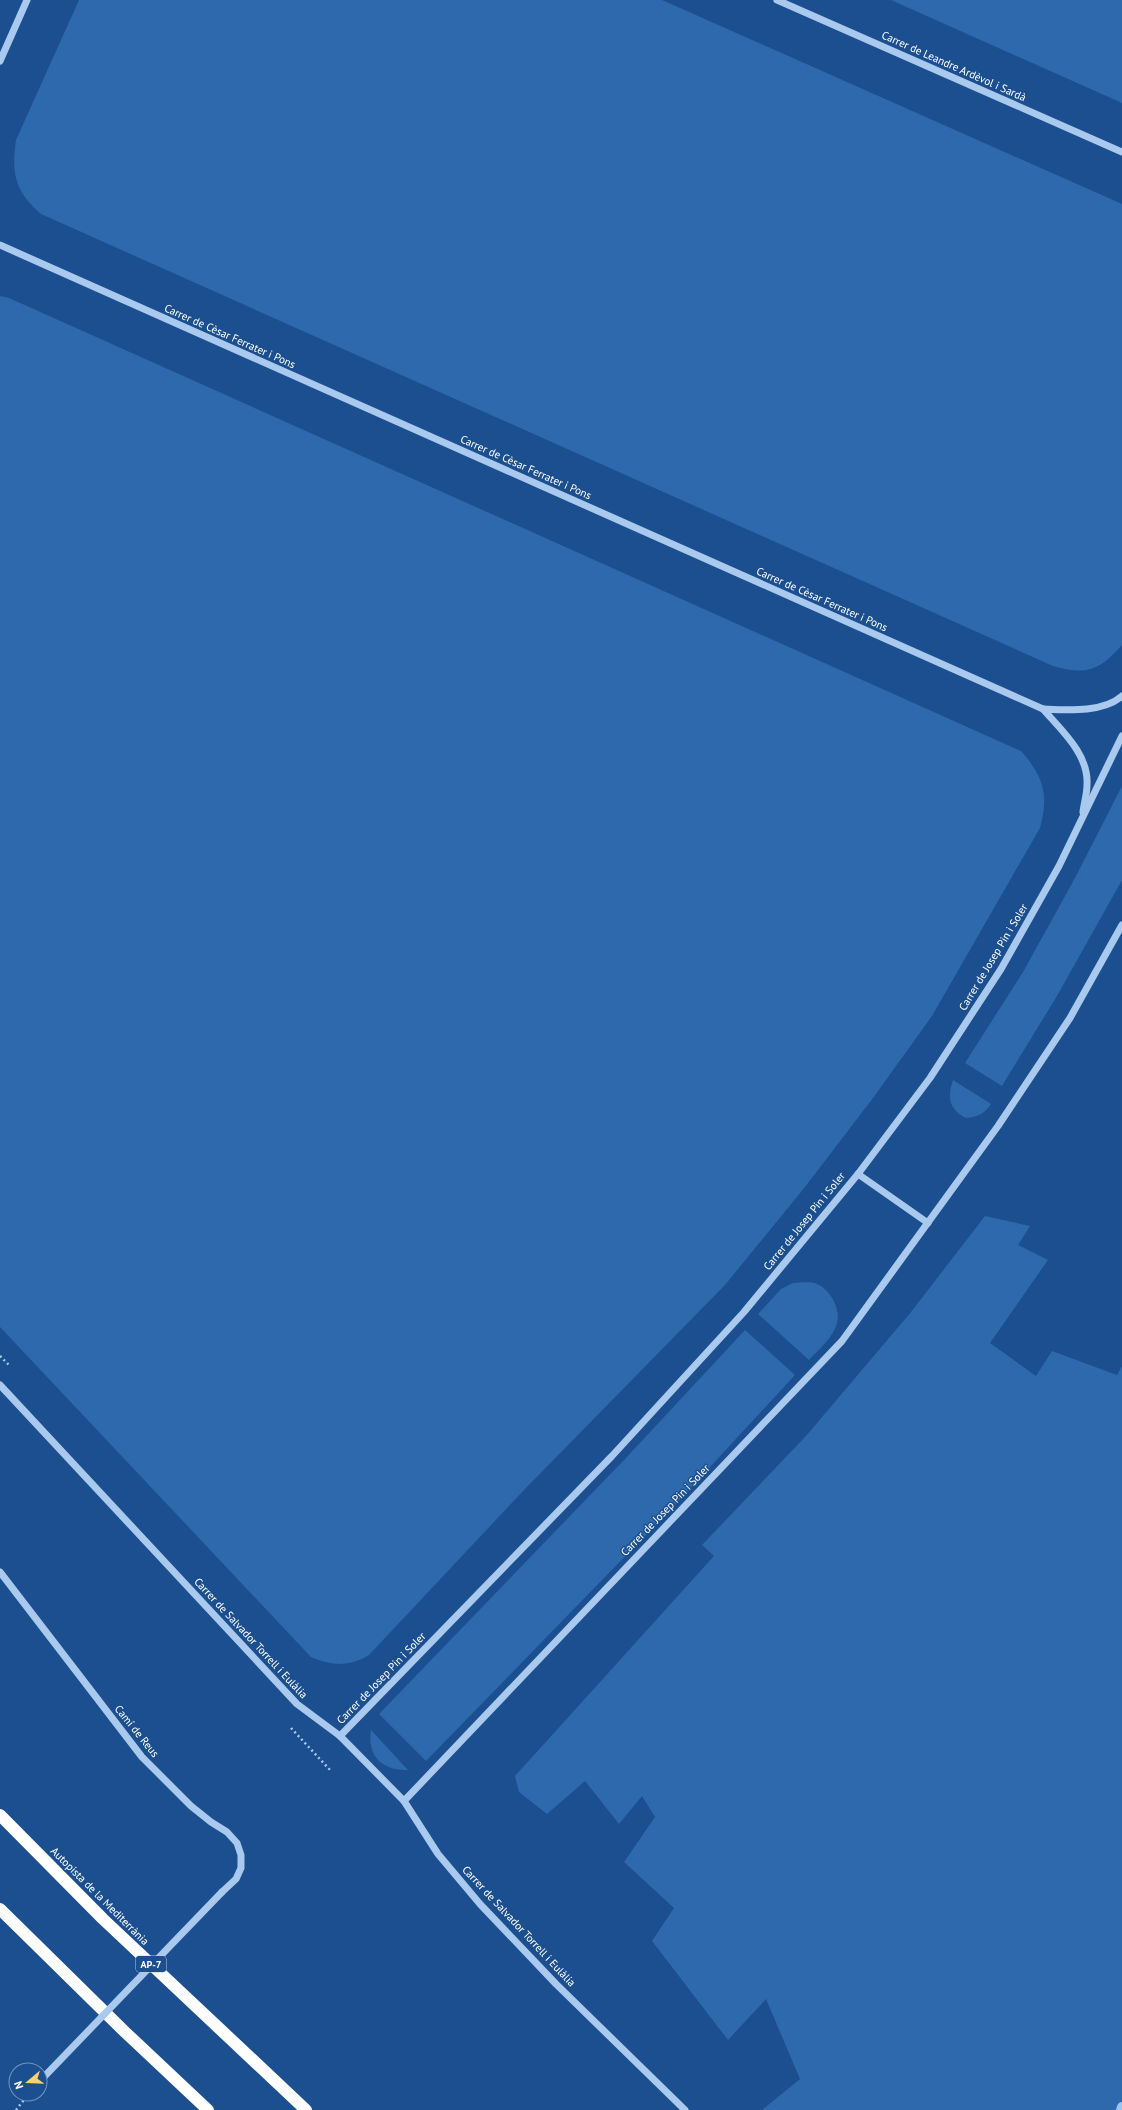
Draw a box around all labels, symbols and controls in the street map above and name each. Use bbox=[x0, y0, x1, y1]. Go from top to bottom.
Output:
street label: Carrer de Leandre Ardèvol i Sardà bbox=[880, 28, 1028, 104]
street label: Carrer de Cèsar Ferrater i Pons bbox=[162, 301, 298, 371]
street label: Carrer de Cèsar Ferrater i Pons bbox=[458, 432, 594, 502]
street label: Carrer de Cèsar Ferrater i Pons bbox=[754, 564, 890, 634]
street label: Carrer de Josep Pin i Soler bbox=[956, 901, 1031, 1013]
street label: Carrer de Josep Pin i Soler bbox=[760, 1169, 848, 1273]
street label: Carrer de Josep Pin i Soler bbox=[618, 1461, 713, 1559]
street label: Carrer de Salvador Torrell i Eulàlia bbox=[191, 1575, 311, 1701]
street label: Carrer de Josep Pin i Soler bbox=[334, 1629, 429, 1727]
street label: Camí de Reus bbox=[112, 1702, 162, 1760]
street label: Autopista de la Mediterrània bbox=[48, 1844, 152, 1948]
street label: Carrer de Salvador Torrell i Eulàlia bbox=[459, 1863, 579, 1989]
road number: AP-7 bbox=[136, 1956, 166, 1972]
north arrow bbox=[8, 2062, 48, 2102]
text: N bbox=[11, 2080, 26, 2091]

